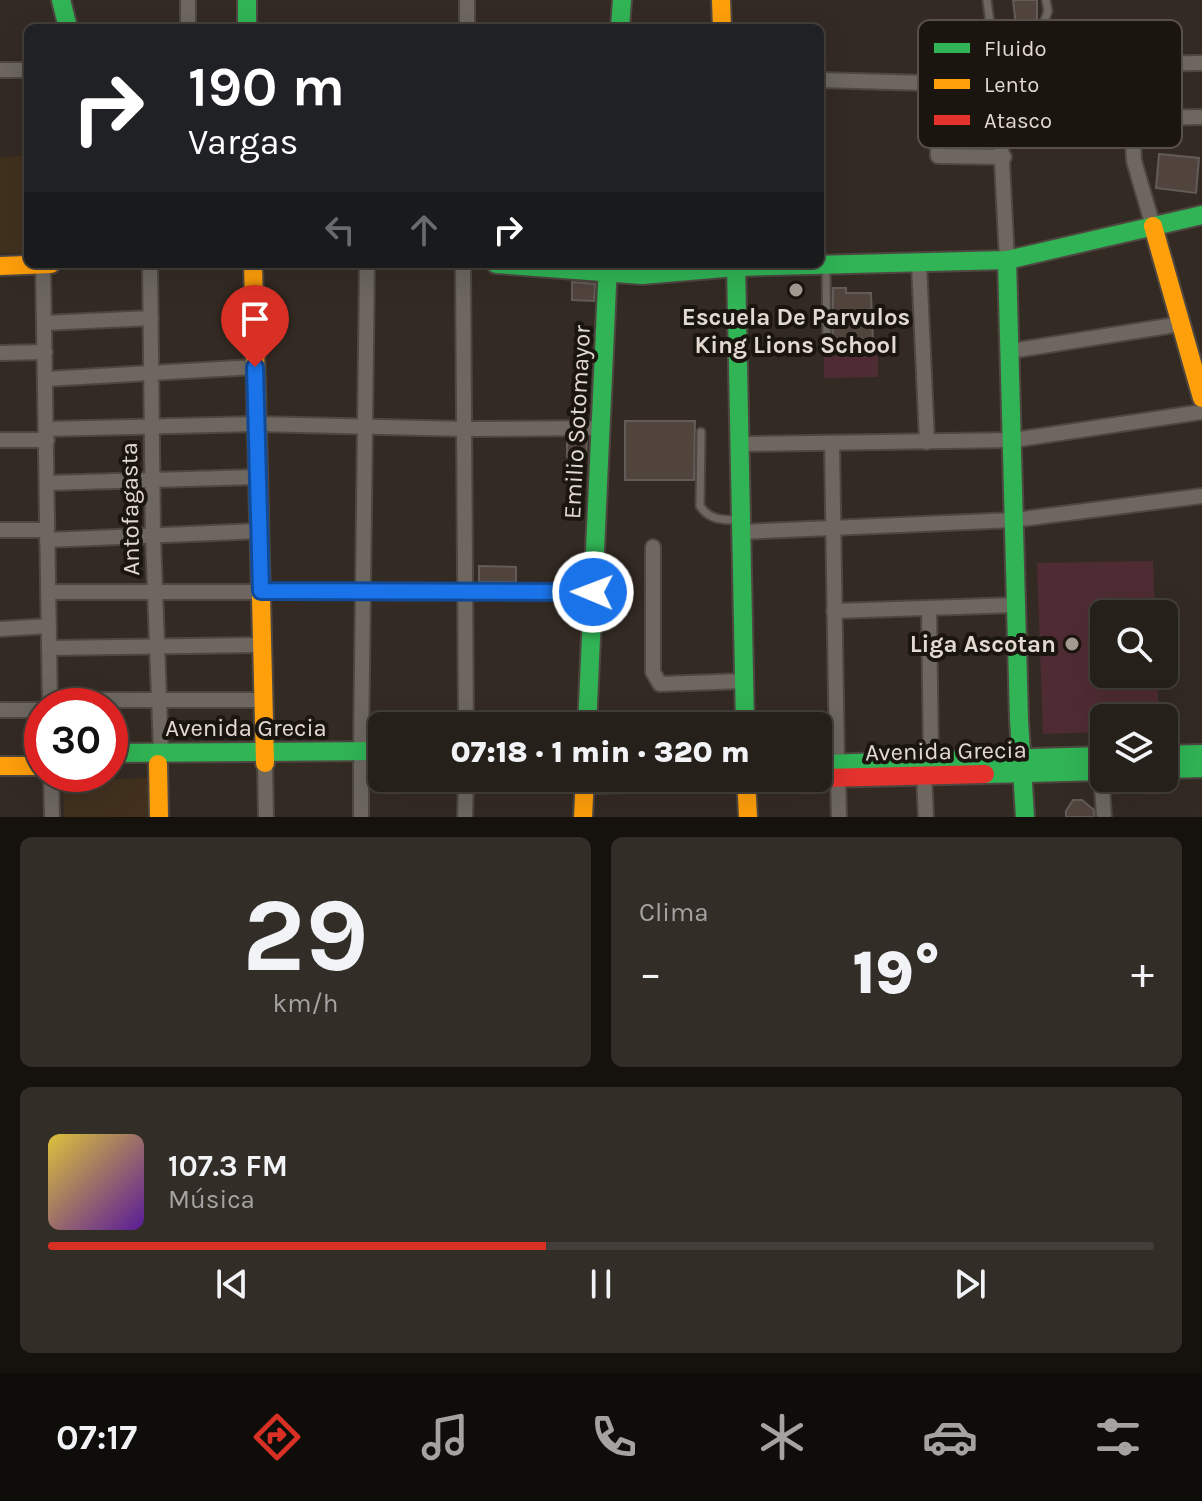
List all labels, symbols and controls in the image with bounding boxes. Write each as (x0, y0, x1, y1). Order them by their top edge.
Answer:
legend (918, 20, 1182, 148)
text: Fluido (984, 36, 1047, 62)
text: 190 m (188, 54, 345, 119)
icon: right (56, 56, 160, 160)
text: Lento (984, 72, 1039, 98)
text: Atasco (984, 108, 1052, 134)
text: Vargas (188, 121, 298, 163)
icon: left (318, 208, 362, 252)
icon: ahead (402, 208, 446, 252)
icon: right (486, 208, 530, 252)
marker: Escuela De Parvulos King Lions School (787, 281, 805, 299)
pin (221, 285, 289, 367)
icon: arrive (233, 297, 277, 341)
place label: Escuela De Parvulos King Lions School (682, 303, 910, 359)
street label: Emilio Sotomayor (558, 324, 596, 520)
street label: Antofagasta (115, 442, 145, 576)
position arrow (551, 550, 635, 634)
map controls (1090, 600, 1178, 792)
button: search (1090, 600, 1178, 688)
place label: Liga Ascotan (910, 630, 1056, 658)
marker: Liga Ascotan (1063, 635, 1081, 653)
speed limit sign: 30 (24, 688, 128, 792)
button: layers (1090, 704, 1178, 792)
street label: Avenida Grecia (165, 714, 327, 742)
text: 07:18 · 1 min · 320 m (450, 734, 750, 770)
street label: Avenida Grecia (865, 736, 1027, 766)
text: 29 (242, 875, 369, 996)
text: Clima (639, 897, 709, 928)
text: 19° (853, 938, 940, 1008)
text: − (639, 948, 662, 999)
text: + (1131, 948, 1154, 999)
text: km/h (273, 988, 338, 1019)
text: 107.3 FM (168, 1148, 288, 1184)
text: Música (168, 1184, 255, 1215)
icon: previous (210, 1262, 254, 1306)
icon: pause (579, 1262, 623, 1306)
icon: next (948, 1262, 992, 1306)
icon: directions (249, 1409, 305, 1465)
icon: music (417, 1409, 473, 1465)
icon: phone (586, 1409, 642, 1465)
icon: climate (754, 1409, 810, 1465)
icon: car (922, 1409, 978, 1465)
icon: filters (1090, 1409, 1146, 1465)
text: 07:17 (56, 1416, 137, 1458)

